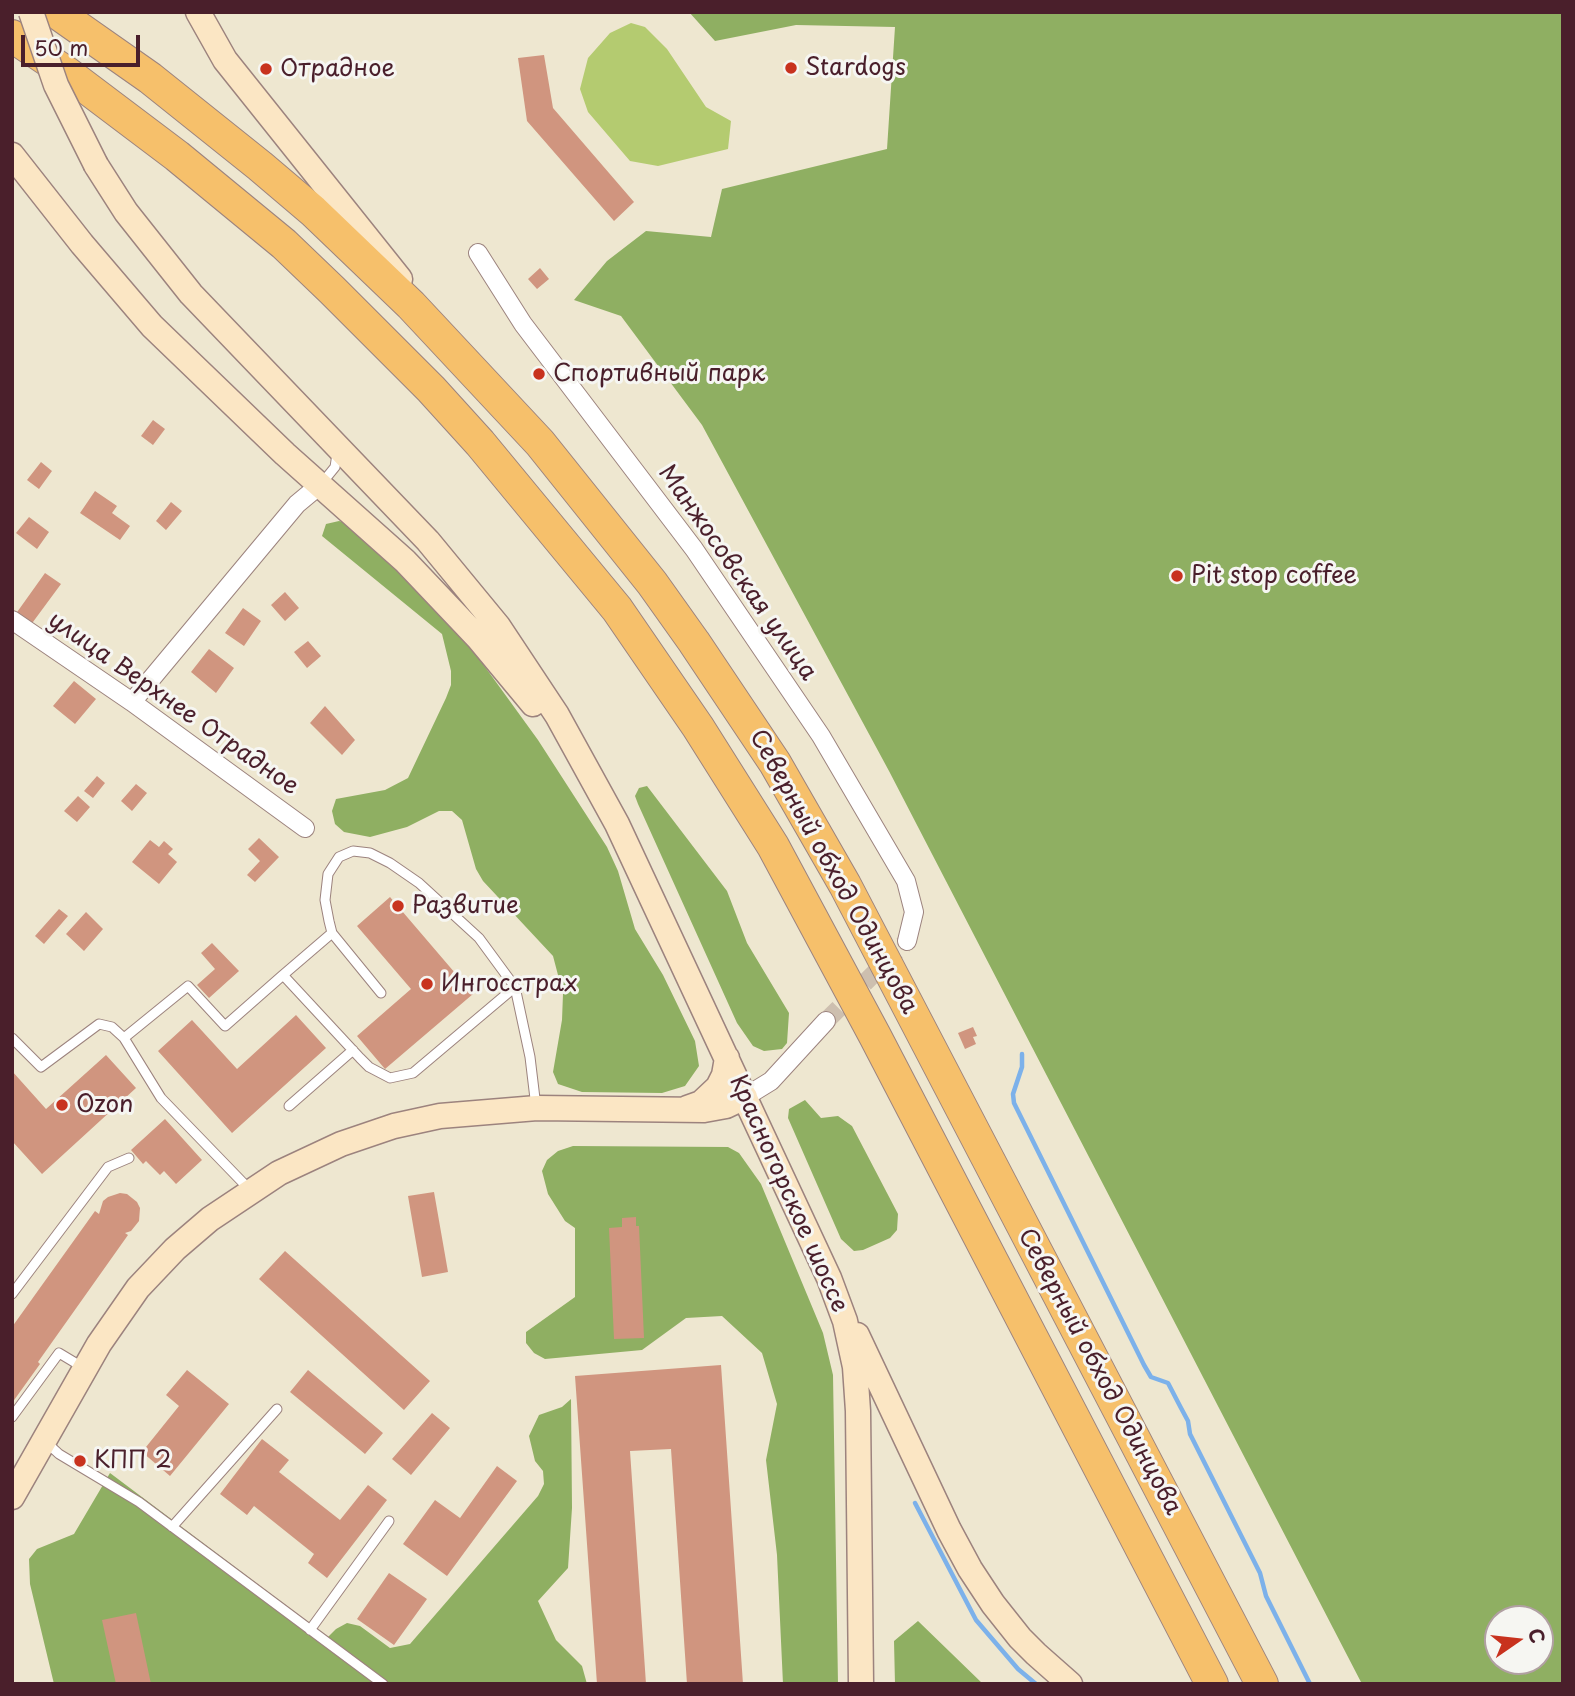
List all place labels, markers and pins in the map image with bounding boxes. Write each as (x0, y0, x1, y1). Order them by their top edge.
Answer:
place label: Stardogs (805, 54, 906, 82)
place label: Отрадное (280, 55, 395, 83)
marker: Stardogs (783, 60, 799, 76)
marker: Отрадное (258, 61, 274, 77)
place label: Спортивный парк (553, 360, 765, 388)
marker: Спортивный парк (531, 366, 547, 382)
place label: Pit stop coffee (1191, 562, 1357, 590)
marker: Pit stop coffee (1169, 568, 1185, 584)
place label: Развитие (412, 892, 519, 920)
marker: Развитие (390, 898, 406, 914)
place label: Ингосстрах (441, 970, 577, 998)
marker: Ингосстрах (419, 976, 435, 992)
place label: Ozon (76, 1091, 133, 1119)
marker: Ozon (54, 1097, 70, 1113)
place label: КПП 2 (94, 1447, 172, 1475)
marker: КПП 2 (72, 1453, 88, 1469)

